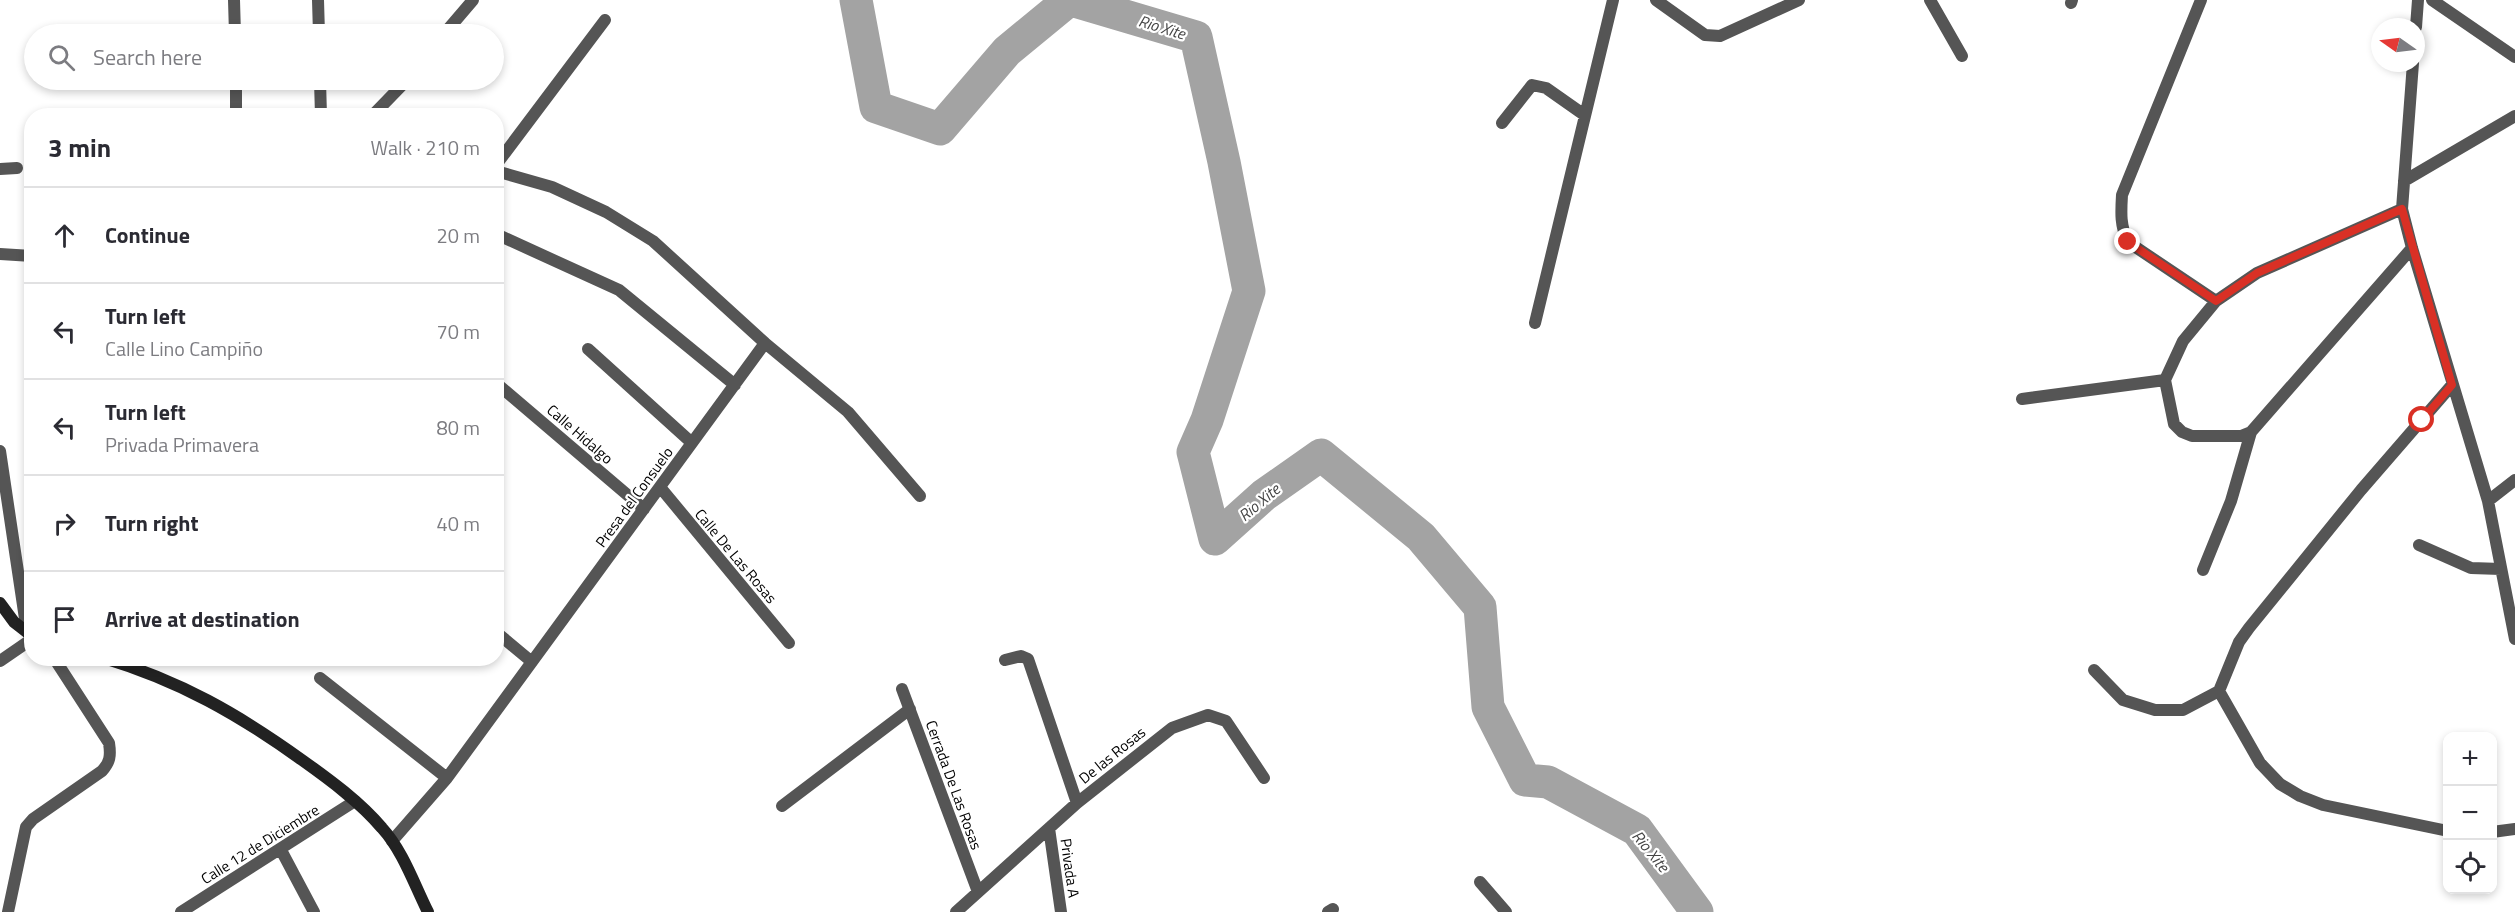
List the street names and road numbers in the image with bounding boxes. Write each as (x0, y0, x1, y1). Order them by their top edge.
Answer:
street label: Calle Hidalgo (542, 399, 618, 469)
street label: Presa del Consuelo (590, 442, 678, 552)
street label: Calle De Las Rosas (689, 504, 783, 608)
street label: Cerrada De Las Rosas (920, 717, 988, 853)
street label: De las Rosas (1074, 721, 1150, 789)
street label: Calle 12 de Diciembre (196, 798, 324, 890)
street label: Privada A (1054, 837, 1086, 899)

